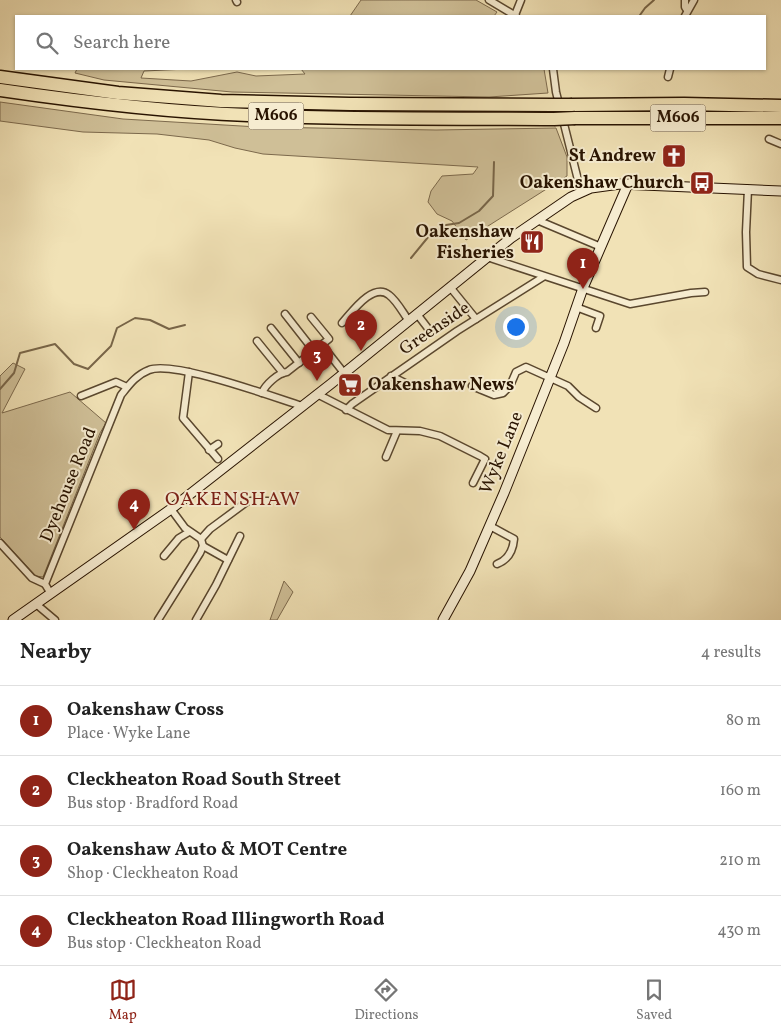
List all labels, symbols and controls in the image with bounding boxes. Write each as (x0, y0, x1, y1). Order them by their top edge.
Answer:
search box (15, 15, 766, 70)
icon: search (33, 29, 61, 57)
text: Search here (73, 30, 170, 56)
road number: M606 (248, 102, 304, 130)
road number: M606 (650, 105, 706, 132)
church icon: St Andrew (661, 143, 687, 169)
place label: St Andrew (569, 144, 656, 169)
bus stop icon: Oakenshaw Church (689, 170, 715, 196)
place label: Oakenshaw Church (520, 171, 684, 196)
place label: Oakenshaw Fisheries (416, 220, 514, 266)
restaurant icon: Oakenshaw Fisheries (519, 229, 545, 255)
pin: 1 (567, 248, 599, 289)
street label: Greenside (395, 296, 475, 362)
pin: 2 (345, 310, 377, 351)
your location (503, 314, 529, 340)
pin: 3 (301, 340, 333, 381)
supermarket icon: Oakenshaw News (337, 372, 363, 398)
place label: Oakenshaw News (368, 373, 514, 398)
street label: Wyke Lane (474, 408, 530, 498)
street label: Dyehouse Road (35, 424, 103, 546)
district label: OAKENSHAW (165, 486, 301, 514)
pin: 4 (118, 489, 150, 530)
text: Nearby (20, 638, 91, 667)
text: 4 results (701, 642, 761, 664)
text: Oakenshaw Cross (67, 697, 224, 723)
text: 1 (33, 710, 39, 732)
text: 80 m (726, 710, 761, 732)
text: Place · Wyke Lane (67, 723, 190, 745)
text: Cleckheaton Road South Street (67, 767, 341, 793)
text: 2 (32, 780, 40, 802)
text: 160 m (720, 780, 761, 802)
text: Bus stop · Bradford Road (67, 793, 238, 815)
text: Oakenshaw Auto & MOT Centre (67, 837, 347, 863)
text: 3 (32, 850, 40, 872)
text: 210 m (719, 850, 761, 872)
text: Shop · Cleckheaton Road (67, 863, 239, 885)
text: Cleckheaton Road Illingworth Road (67, 907, 385, 933)
text: 4 (31, 920, 41, 942)
text: 430 m (717, 920, 761, 942)
text: Bus stop · Cleckheaton Road (67, 933, 262, 955)
tab: Map (109, 976, 137, 1025)
tab: Directions (354, 976, 419, 1025)
tab: Saved (636, 976, 672, 1025)

